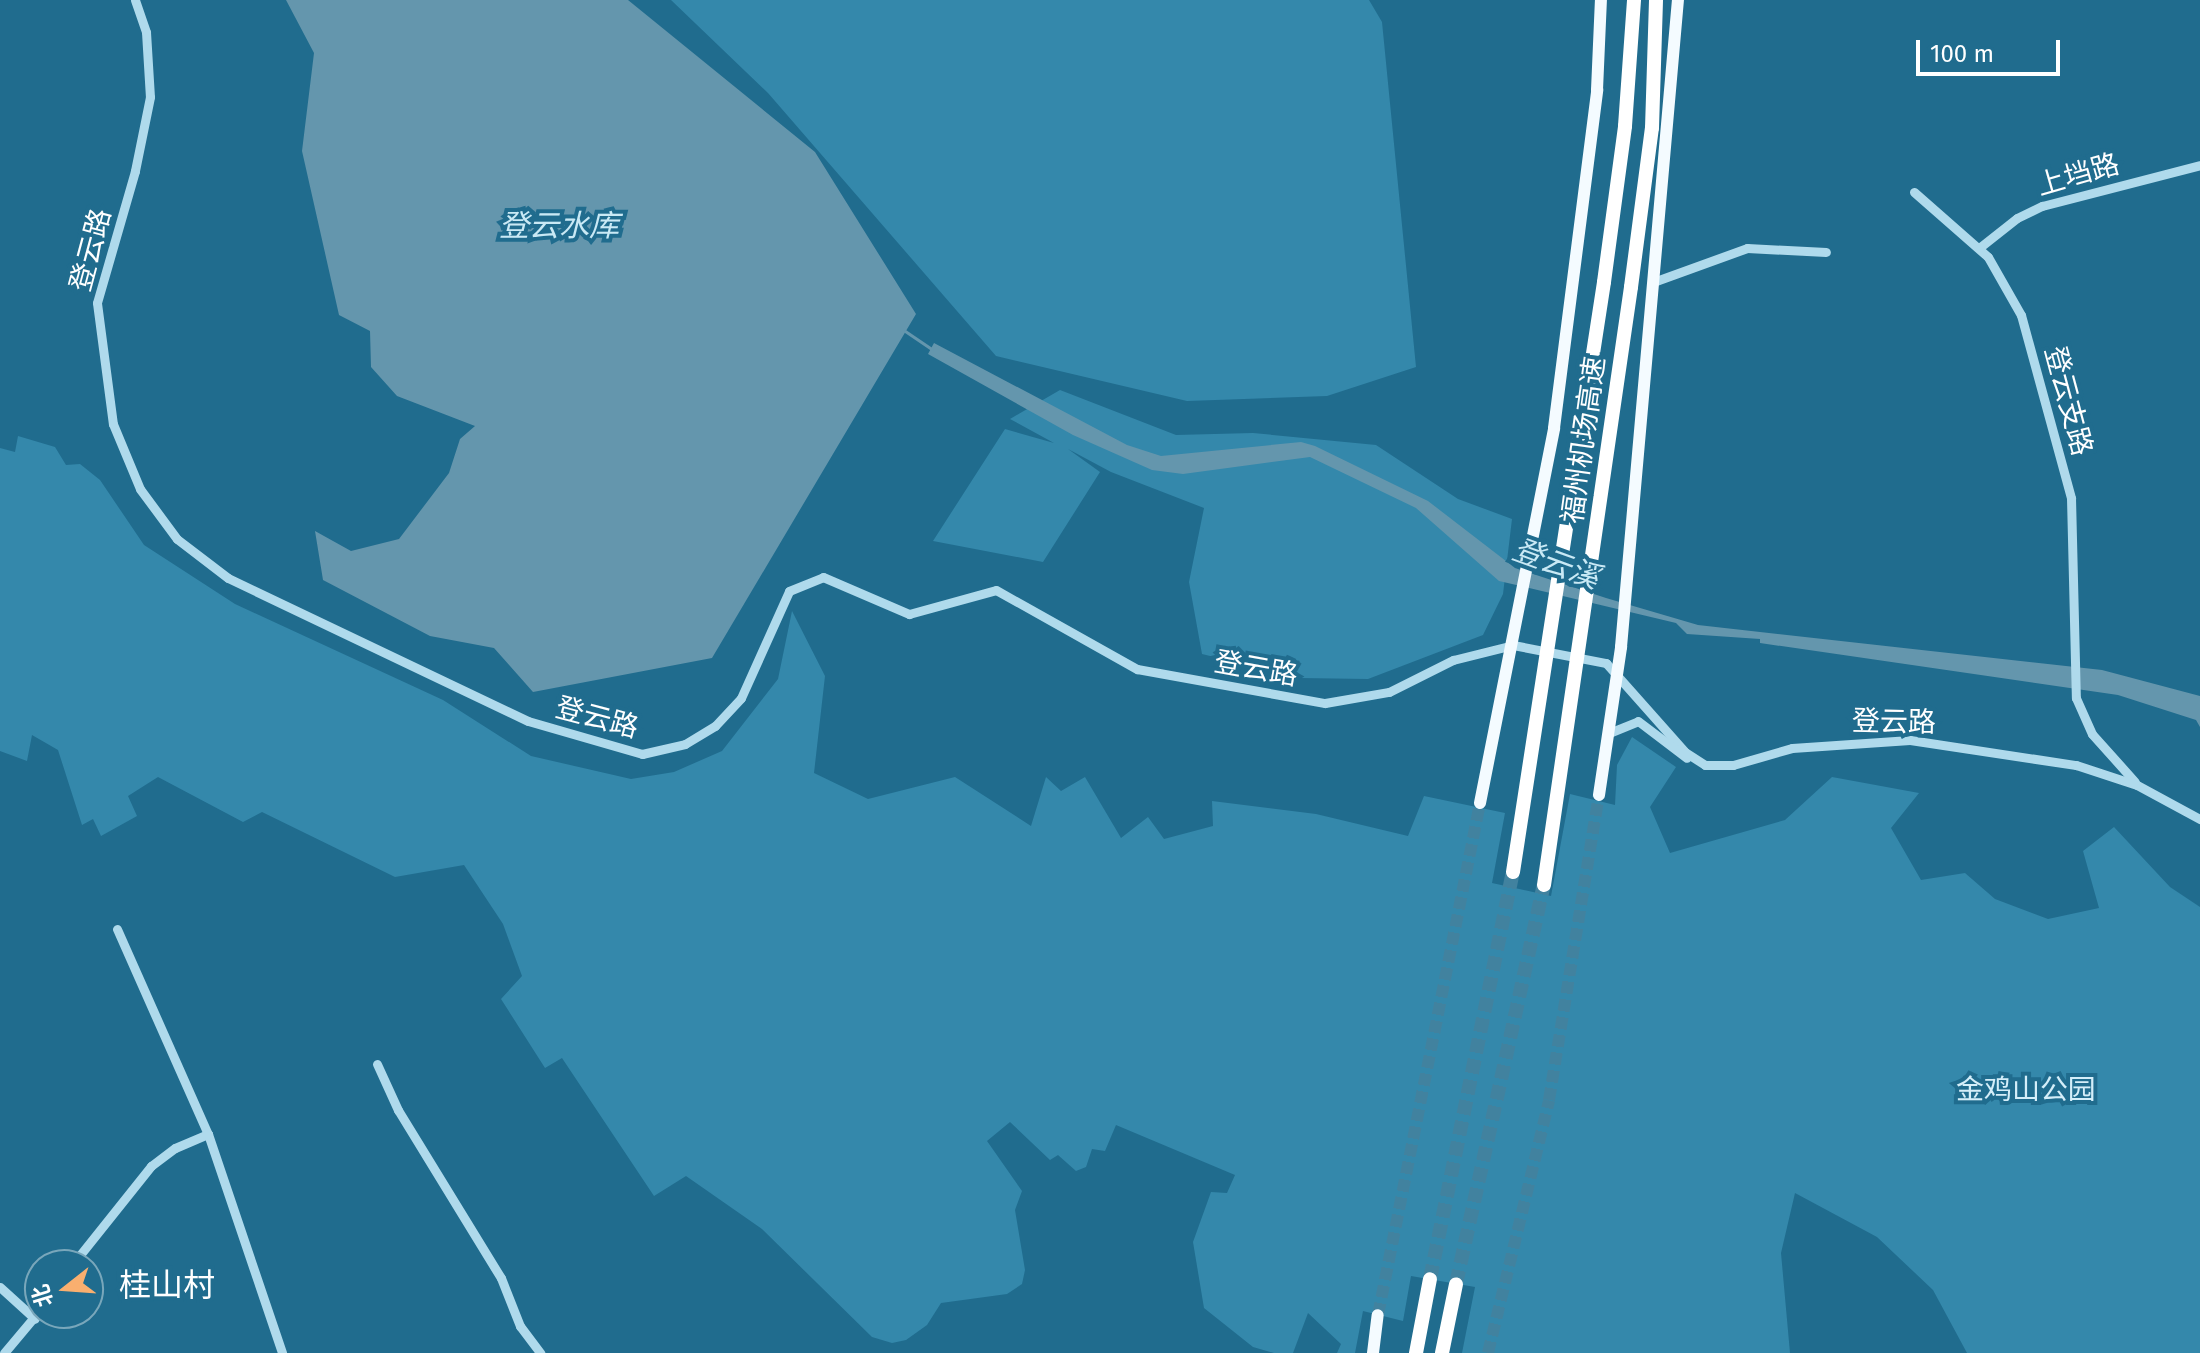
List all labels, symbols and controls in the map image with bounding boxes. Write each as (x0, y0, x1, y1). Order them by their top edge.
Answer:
scale bar (1920, 24, 2064, 74)
text: 100 m (1930, 40, 1994, 68)
street label: 上垱路 (2033, 147, 2123, 203)
street label: 登云路 (64, 205, 118, 295)
water label: 登云水库 (499, 208, 619, 244)
street label: 登云支路 (2037, 343, 2099, 459)
street label: 福州机场高速 (1556, 354, 1612, 526)
water label: 登云溪 (1508, 532, 1604, 596)
street label: 登云路 (1212, 645, 1300, 693)
street label: 登云路 (552, 691, 642, 745)
street label: 登云路 (1852, 704, 1936, 740)
park label: 金鸡山公园 (1956, 1073, 2096, 1107)
north arrow (24, 1249, 104, 1329)
district label: 桂山村 (119, 1266, 215, 1304)
text: 北 (26, 1281, 59, 1310)

